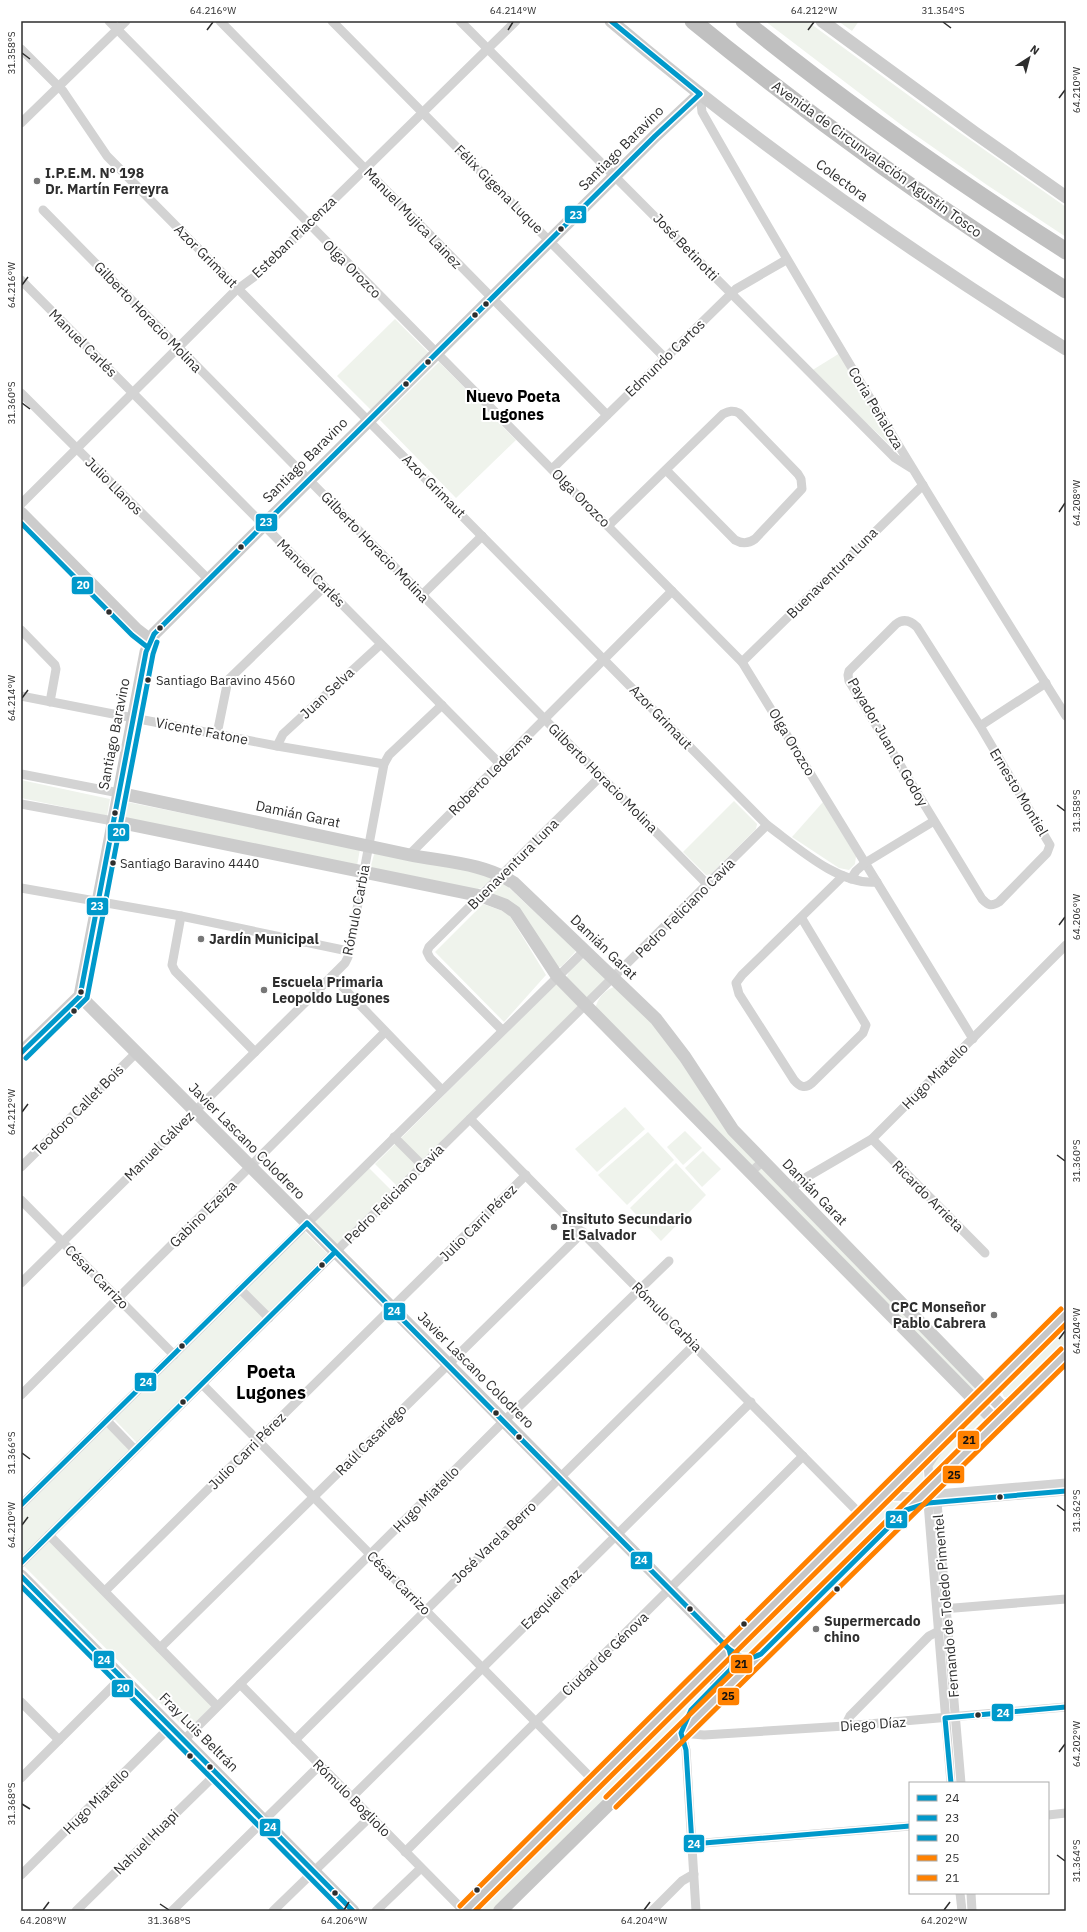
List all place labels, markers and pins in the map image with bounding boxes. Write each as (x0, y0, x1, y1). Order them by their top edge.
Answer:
place label: I.P.E.M. Nº 198 Dr. Martín Ferreyra (45, 164, 169, 198)
marker: I.P.E.M. Nº 198 Dr. Martín Ferreyra (32, 176, 42, 186)
unlabelled marker (556, 224, 566, 234)
unlabelled marker (481, 299, 491, 309)
unlabelled marker (470, 310, 480, 320)
unlabelled marker (423, 357, 433, 367)
unlabelled marker (401, 379, 411, 389)
unlabelled marker (236, 542, 246, 552)
unlabelled marker (104, 607, 114, 617)
unlabelled marker (155, 623, 165, 633)
place label: Santiago Baravino 4560 (156, 672, 296, 689)
marker: Santiago Baravino 4560 (143, 675, 153, 685)
unlabelled marker (110, 808, 120, 818)
place label: Santiago Baravino 4440 (120, 855, 260, 872)
marker: Santiago Baravino 4440 (108, 858, 118, 868)
place label: Jardín Municipal (209, 930, 319, 948)
marker: Jardín Municipal (196, 934, 206, 944)
place label: Escuela Primaria Leopoldo Lugones (272, 973, 390, 1007)
marker: Escuela Primaria Leopoldo Lugones (259, 985, 269, 995)
unlabelled marker (76, 987, 86, 997)
unlabelled marker (69, 1006, 79, 1016)
place label: Insituto Secundario El Salvador (562, 1210, 692, 1244)
marker: Insituto Secundario El Salvador (549, 1222, 559, 1232)
unlabelled marker (317, 1260, 327, 1270)
place label: CPC Monseñor Pablo Cabrera (891, 1298, 986, 1332)
marker: CPC Monseñor Pablo Cabrera (989, 1310, 999, 1320)
unlabelled marker (177, 1341, 187, 1351)
unlabelled marker (178, 1397, 188, 1407)
unlabelled marker (491, 1408, 501, 1418)
unlabelled marker (514, 1432, 524, 1442)
unlabelled marker (995, 1492, 1005, 1502)
unlabelled marker (832, 1584, 842, 1594)
unlabelled marker (685, 1604, 695, 1614)
place label: Supermercado chino (824, 1612, 921, 1646)
unlabelled marker (739, 1619, 749, 1629)
marker: Supermercado chino (811, 1624, 821, 1634)
unlabelled marker (973, 1710, 983, 1720)
unlabelled marker (185, 1751, 195, 1761)
unlabelled marker (205, 1762, 215, 1772)
unlabelled marker (472, 1885, 482, 1895)
unlabelled marker (330, 1888, 340, 1898)

